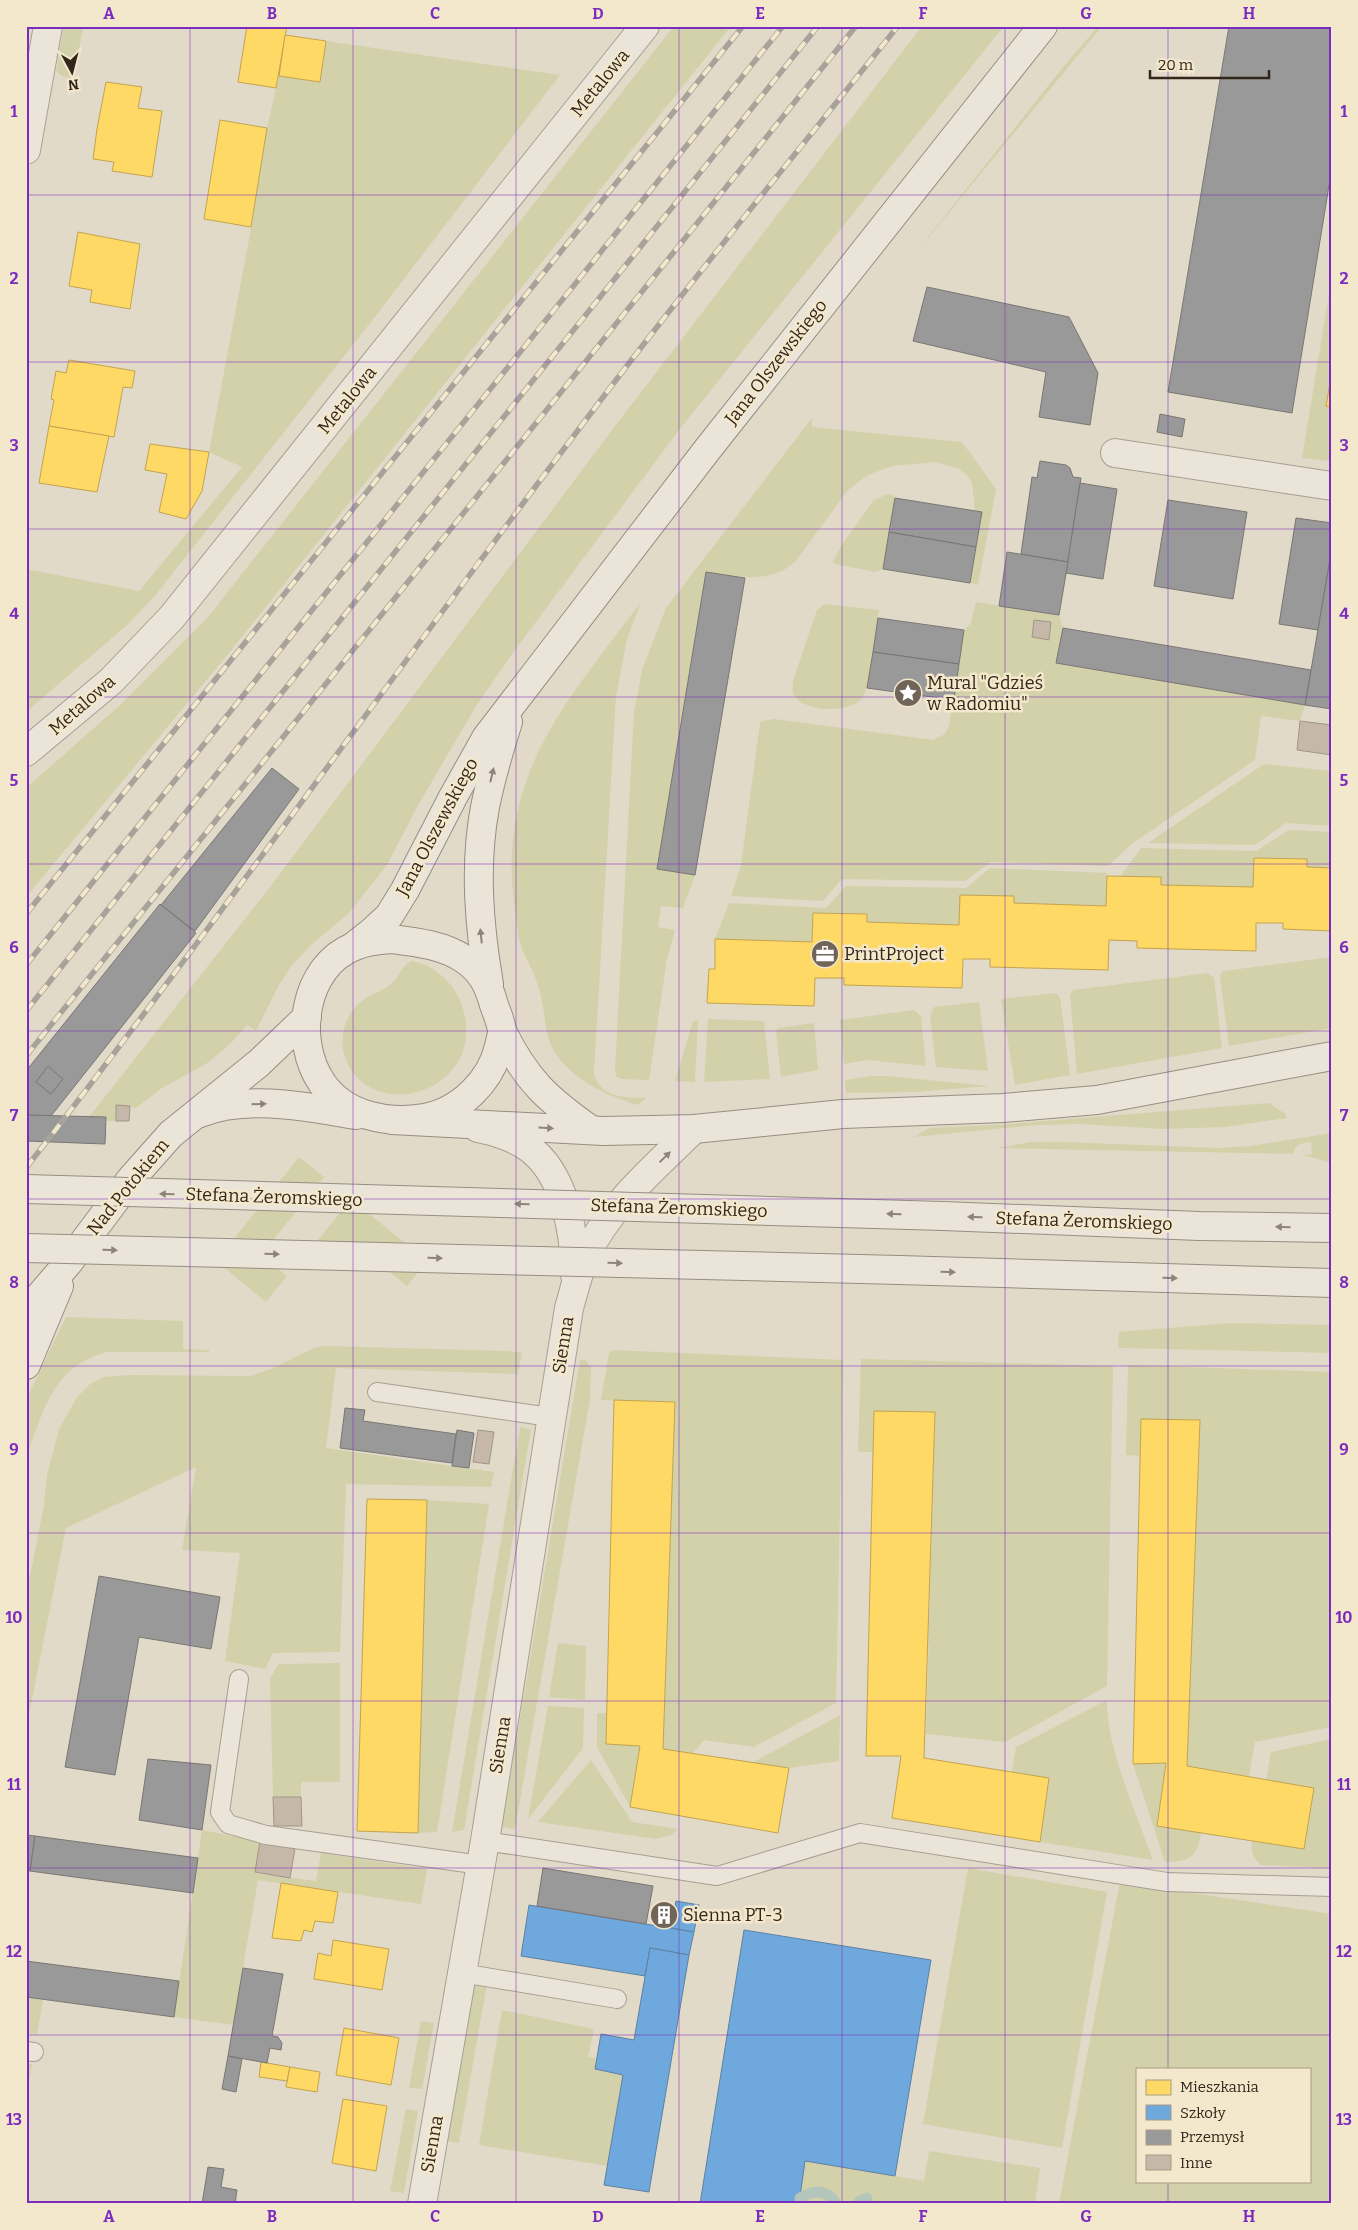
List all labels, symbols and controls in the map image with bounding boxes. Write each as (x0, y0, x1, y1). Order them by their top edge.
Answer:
text: A (103, 4, 115, 23)
text: B (267, 4, 277, 23)
text: C (430, 4, 440, 23)
text: D (592, 4, 604, 23)
text: E (755, 4, 765, 23)
text: F (919, 4, 928, 23)
text: G (1080, 4, 1092, 23)
text: H (1243, 4, 1256, 23)
street label: Metalowa (566, 45, 634, 121)
north arrow (48, 48, 98, 98)
scale bar (1150, 48, 1269, 80)
text: 20 m (1158, 56, 1194, 74)
text: N (67, 75, 80, 94)
text: 1 (11, 102, 18, 121)
text: 1 (1341, 102, 1348, 121)
text: 2 (9, 269, 19, 288)
text: 2 (1339, 269, 1349, 288)
street label: Jana Olszewskiego (720, 295, 832, 430)
street label: Metalowa (313, 362, 381, 438)
text: 3 (9, 436, 19, 455)
text: 3 (1339, 436, 1349, 455)
text: 4 (9, 604, 19, 623)
text: 4 (1339, 604, 1349, 623)
street label: Metalowa (44, 670, 120, 740)
place label: Mural "Gdzieś w Radomiu" (926, 672, 1043, 715)
place icon: Mural "Gdzieś w Radomiu" (893, 678, 923, 708)
street label: Jana Olszewskiego (391, 754, 483, 901)
one-way arrow (488, 768, 496, 783)
text: 5 (10, 771, 19, 790)
text: 5 (1340, 771, 1349, 790)
one-way arrow (477, 928, 485, 944)
text: 6 (9, 938, 19, 957)
text: 6 (1339, 938, 1349, 957)
office icon: PrintProject (810, 939, 840, 969)
place label: PrintProject (844, 943, 945, 965)
one-way arrow (251, 1100, 267, 1108)
text: 7 (10, 1106, 19, 1125)
text: 7 (1340, 1106, 1349, 1125)
one-way arrow (538, 1124, 554, 1132)
street label: Nad Potokiem (82, 1134, 174, 1240)
one-way arrow (658, 1151, 670, 1163)
street label: Stefana Żeromskiego (185, 1183, 363, 1211)
one-way arrow (159, 1189, 175, 1197)
street label: Stefana Żeromskiego (590, 1194, 768, 1222)
one-way arrow (514, 1199, 530, 1207)
street label: Stefana Żeromskiego (995, 1207, 1173, 1235)
one-way arrow (886, 1210, 902, 1218)
one-way arrow (967, 1213, 983, 1221)
one-way arrow (1275, 1223, 1291, 1231)
one-way arrow (102, 1246, 118, 1254)
one-way arrow (265, 1250, 281, 1258)
one-way arrow (427, 1255, 443, 1263)
one-way arrow (607, 1259, 623, 1267)
one-way arrow (940, 1268, 956, 1276)
text: 8 (9, 1273, 19, 1292)
text: 8 (1339, 1273, 1349, 1292)
one-way arrow (1162, 1274, 1178, 1282)
street label: Sienna (548, 1314, 578, 1375)
text: 9 (9, 1440, 19, 1459)
text: 9 (1339, 1440, 1349, 1459)
text: 10 (5, 1608, 23, 1627)
text: 10 (1335, 1608, 1353, 1627)
street label: Sienna (485, 1714, 515, 1775)
text: 11 (7, 1775, 21, 1794)
text: 11 (1337, 1775, 1351, 1794)
building icon: Sienna PT-3 (649, 1900, 679, 1930)
place label: Sienna PT-3 (683, 1904, 783, 1926)
text: 12 (6, 1942, 22, 1961)
text: 12 (1336, 1942, 1352, 1961)
legend (1136, 2068, 1310, 2182)
text: Mieszkania (1180, 2078, 1259, 2096)
text: Szkoły (1180, 2104, 1226, 2122)
text: 13 (6, 2110, 22, 2129)
text: 13 (1336, 2110, 1352, 2129)
street label: Sienna (416, 2113, 448, 2175)
text: Przemysł (1180, 2128, 1244, 2146)
text: Inne (1180, 2154, 1212, 2172)
text: A (103, 2207, 115, 2226)
text: B (267, 2207, 277, 2226)
text: C (430, 2207, 440, 2226)
text: D (592, 2207, 604, 2226)
text: E (755, 2207, 765, 2226)
text: F (919, 2207, 928, 2226)
text: G (1080, 2207, 1092, 2226)
text: H (1243, 2207, 1256, 2226)

